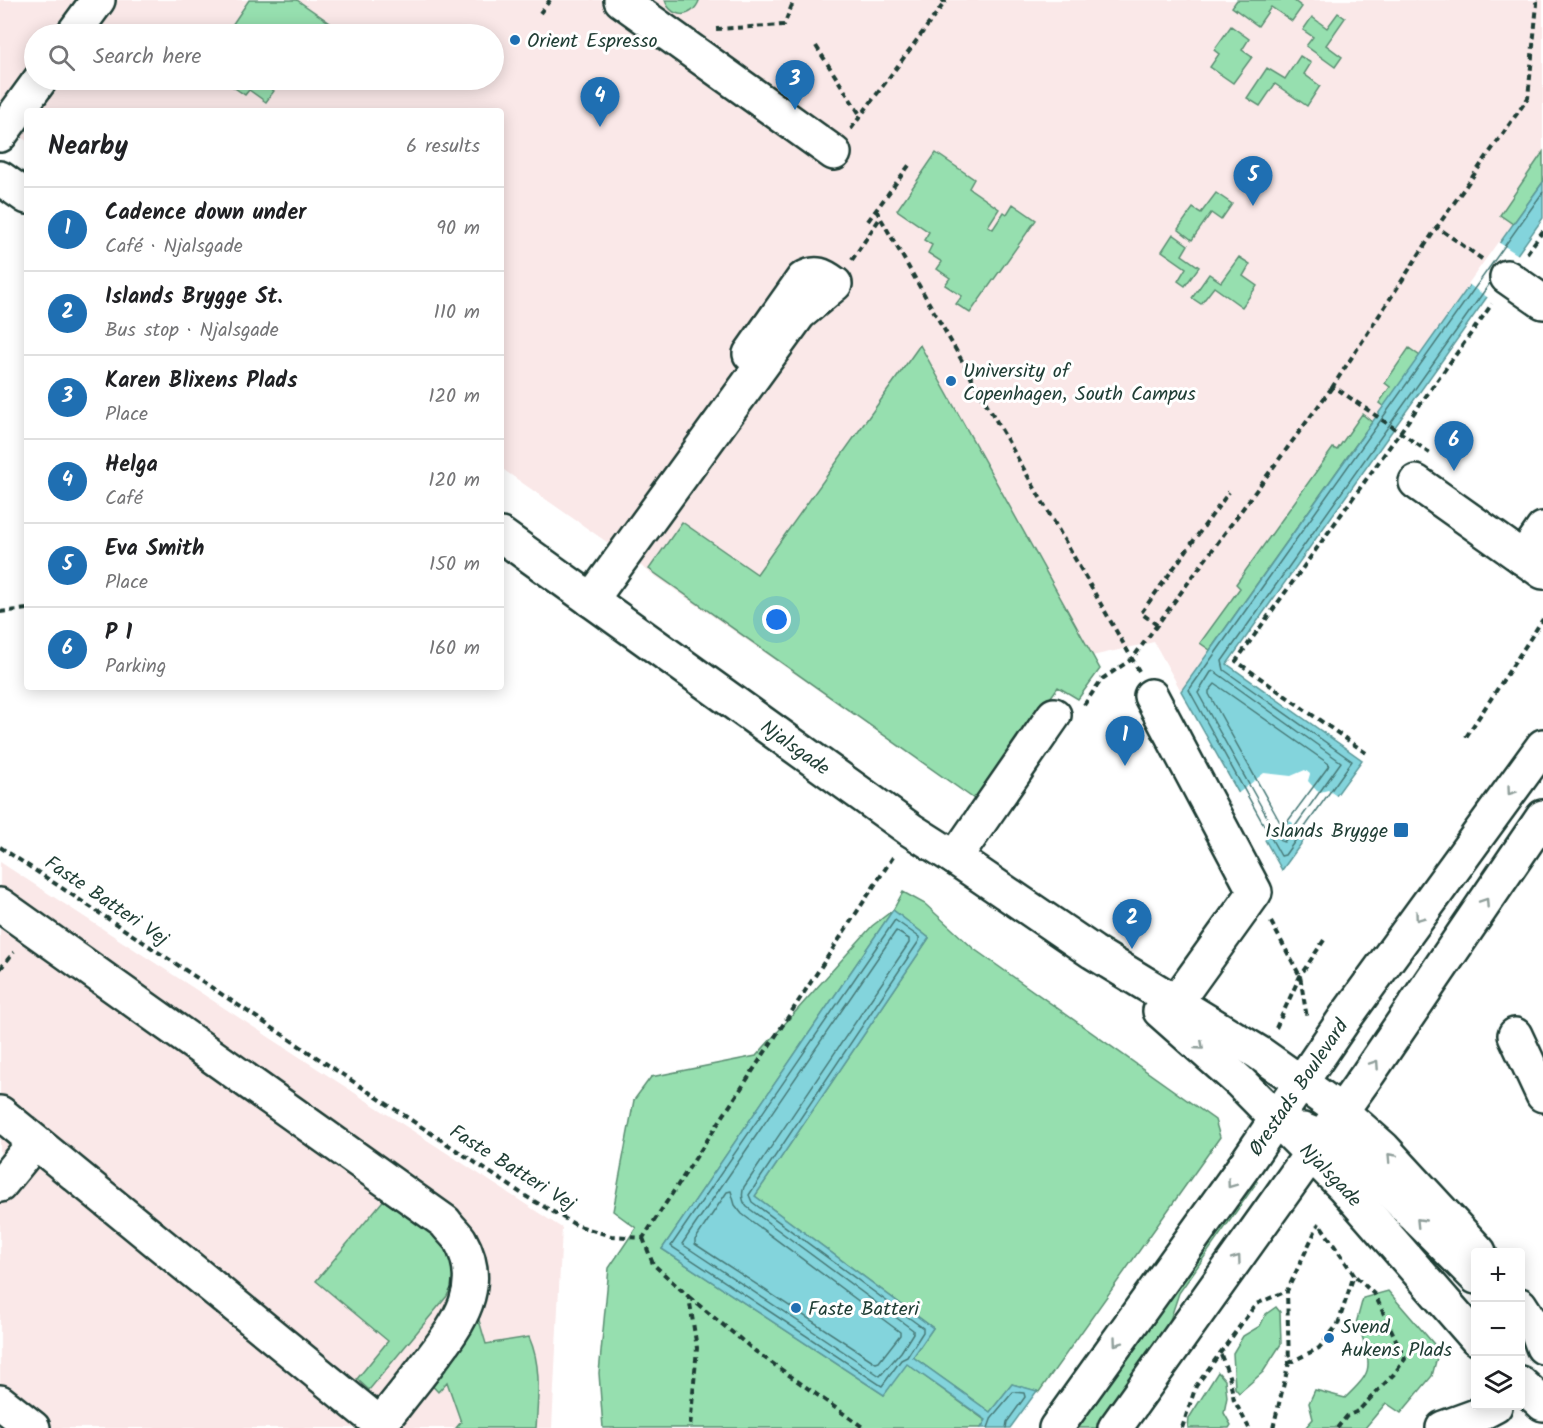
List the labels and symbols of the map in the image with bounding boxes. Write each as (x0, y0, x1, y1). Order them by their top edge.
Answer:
place label: Orient Espresso (527, 26, 658, 58)
marker: Orient Espresso (508, 33, 522, 47)
pin: 3 (776, 60, 814, 110)
pin: 4 (580, 78, 620, 127)
pin: 5 (1234, 156, 1272, 206)
place label: University of Copenhagen, South Campus (963, 356, 1196, 411)
marker: University of Copenhagen, South Campus (944, 374, 958, 388)
pin: 6 (1434, 422, 1474, 471)
your location (762, 605, 791, 634)
street label: Njalsgade (753, 712, 836, 785)
pin: 1 (1106, 716, 1144, 766)
one-way arrow (1507, 784, 1518, 795)
place label: Islands Brygge (1265, 816, 1388, 848)
marker: Islands Brygge (1392, 821, 1410, 839)
street label: Faste Batteri Vej (37, 848, 175, 956)
one-way arrow (1478, 898, 1489, 909)
pin: 2 (1112, 900, 1152, 949)
one-way arrow (1415, 911, 1426, 922)
street label: Ørestads Boulevard (1241, 1012, 1358, 1163)
one-way arrow (1193, 1039, 1204, 1050)
one-way arrow (1368, 1059, 1379, 1070)
street label: Faste Batteri Vej (442, 1117, 582, 1221)
street label: Njalsgade (1291, 1136, 1369, 1215)
one-way arrow (1388, 1154, 1399, 1165)
one-way arrow (1227, 1178, 1238, 1189)
one-way arrow (1416, 1218, 1427, 1229)
one-way arrow (1230, 1254, 1241, 1265)
place label: Faste Batteri (808, 1294, 920, 1326)
marker: Faste Batteri (789, 1301, 803, 1315)
place label: Svend Aukens Plads (1341, 1312, 1452, 1367)
marker: Svend Aukens Plads (1322, 1331, 1336, 1345)
one-way arrow (1113, 1336, 1124, 1347)

